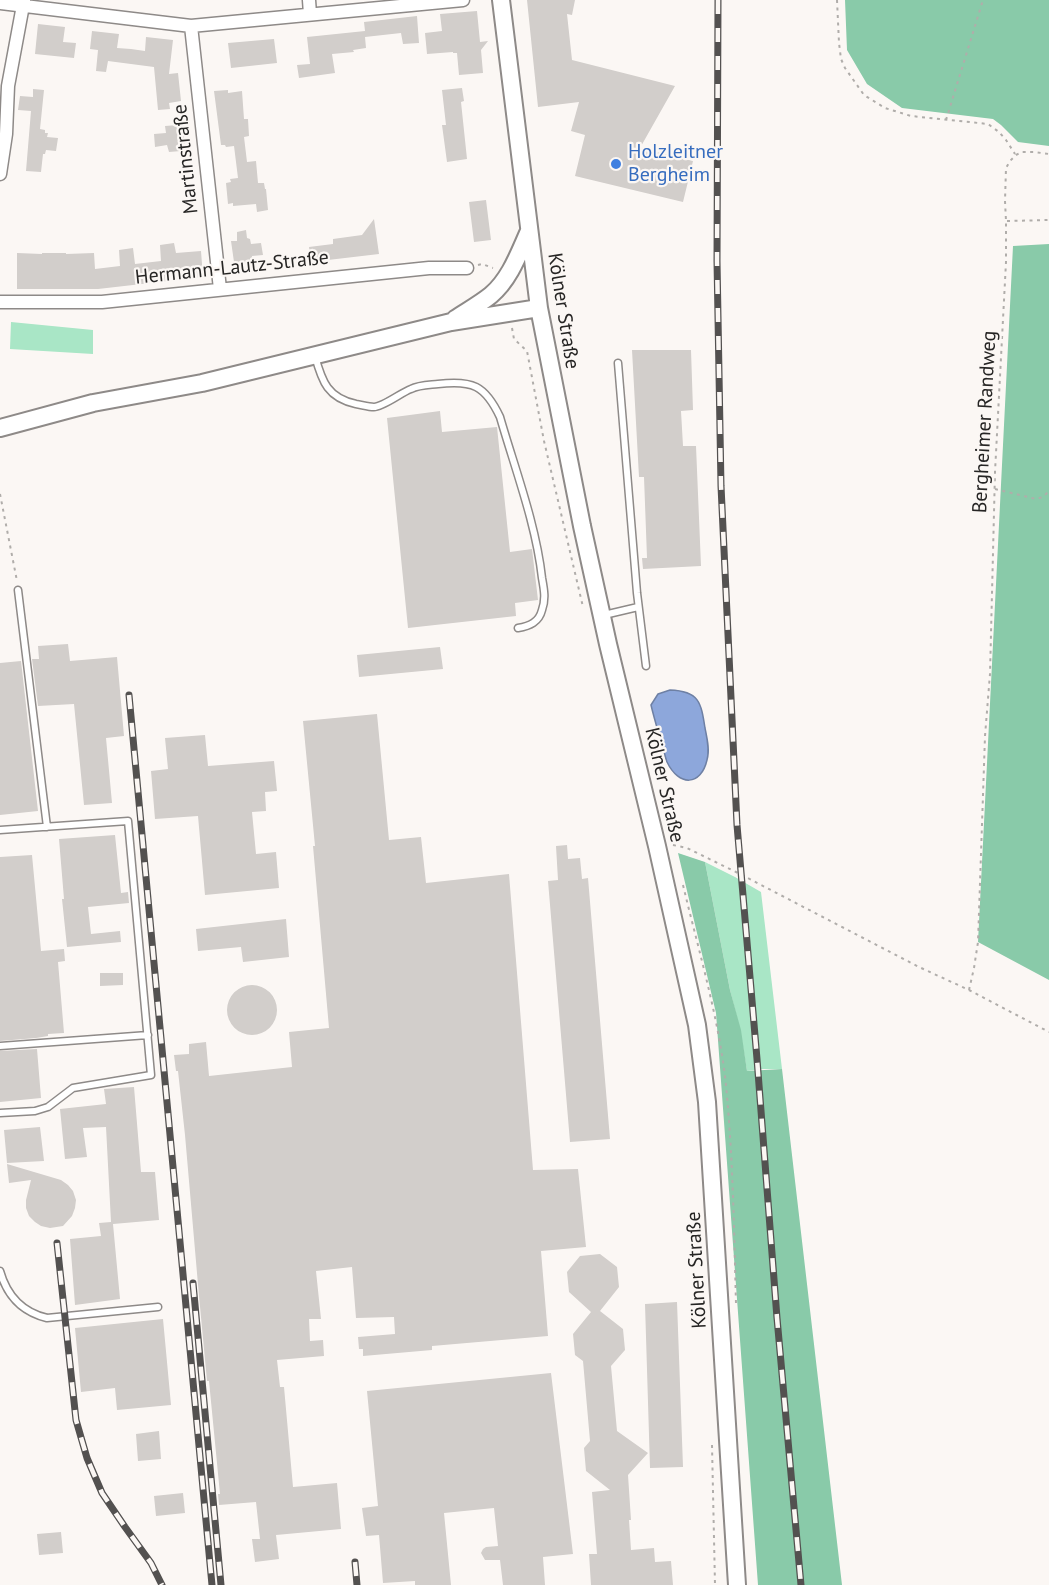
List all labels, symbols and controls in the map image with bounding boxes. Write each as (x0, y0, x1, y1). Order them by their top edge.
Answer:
street label: Martinstraße (168, 103, 204, 215)
place label: Holzleitner Bergheim (628, 140, 723, 187)
marker: Holzleitner Bergheim (609, 157, 623, 171)
street label: Hermann-Lautz-Straße (134, 246, 330, 290)
street label: Kölner Straße (542, 251, 584, 371)
street label: Bergheimer Randweg (968, 330, 1002, 514)
street label: Kölner Straße (639, 725, 689, 845)
street label: Kölner Straße (682, 1211, 712, 1329)

